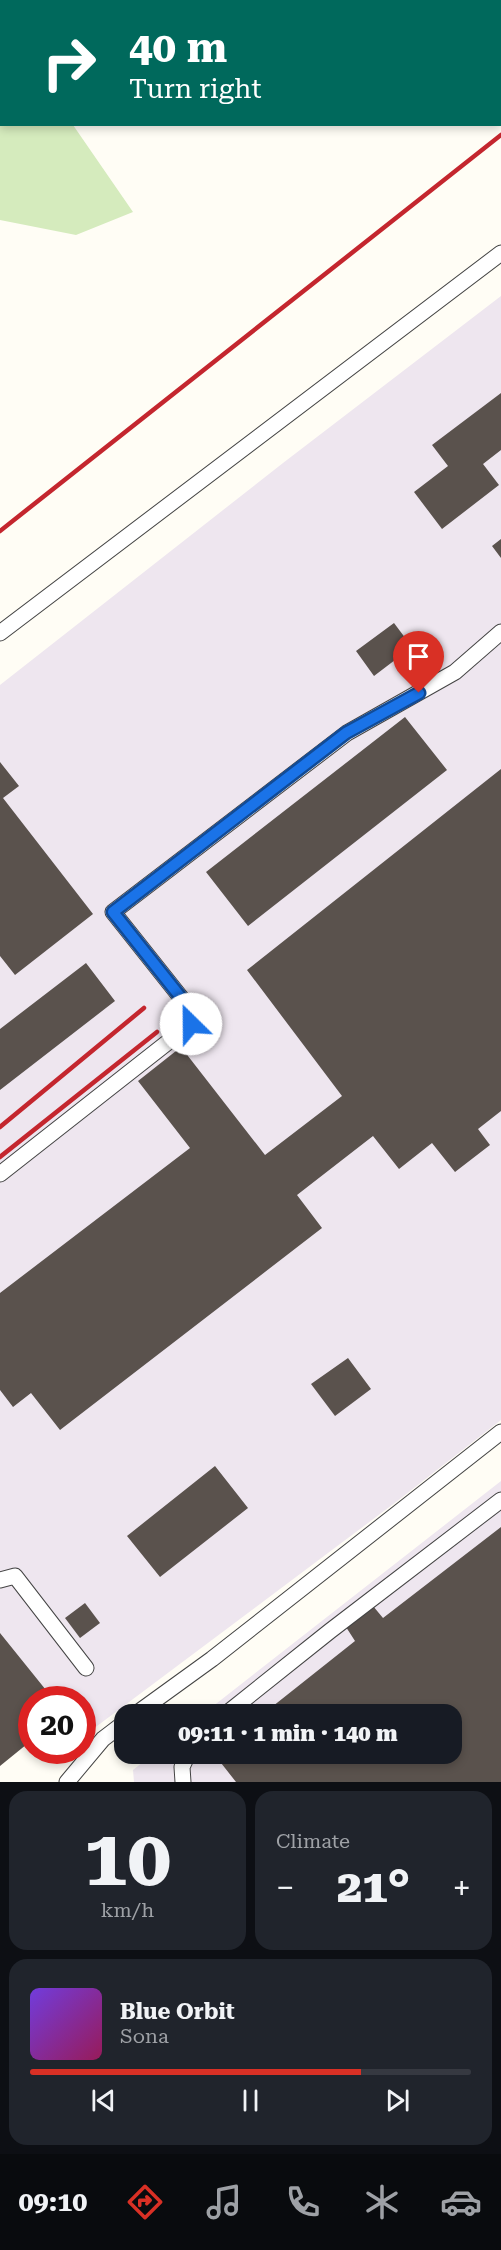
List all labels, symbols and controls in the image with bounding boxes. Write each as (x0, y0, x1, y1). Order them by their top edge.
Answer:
text: 40 m (129, 23, 227, 72)
icon: right (30, 24, 108, 102)
text: Turn right (129, 73, 262, 105)
pin (393, 631, 444, 693)
icon: arrive (402, 640, 435, 673)
position arrow (159, 992, 223, 1056)
speed limit sign: 20 (18, 1686, 96, 1764)
text: 09:11 · 1 min · 140 m (178, 1721, 398, 1746)
text: 10 (84, 1813, 171, 1904)
text: Climate (276, 1829, 350, 1853)
text: 21° (337, 1860, 410, 1913)
text: − (276, 1868, 294, 1907)
text: + (453, 1868, 471, 1907)
text: km/h (101, 1898, 154, 1922)
text: Blue Orbit (120, 1999, 235, 2024)
text: Sona (120, 2024, 169, 2048)
icon: previous (87, 2084, 120, 2117)
icon: pause (234, 2084, 267, 2117)
icon: next (381, 2084, 414, 2117)
icon: directions (124, 2181, 166, 2223)
icon: music (203, 2181, 245, 2223)
icon: phone (282, 2181, 324, 2223)
icon: climate (361, 2181, 403, 2223)
icon: car (440, 2181, 482, 2223)
text: 09:10 (19, 2186, 87, 2218)

